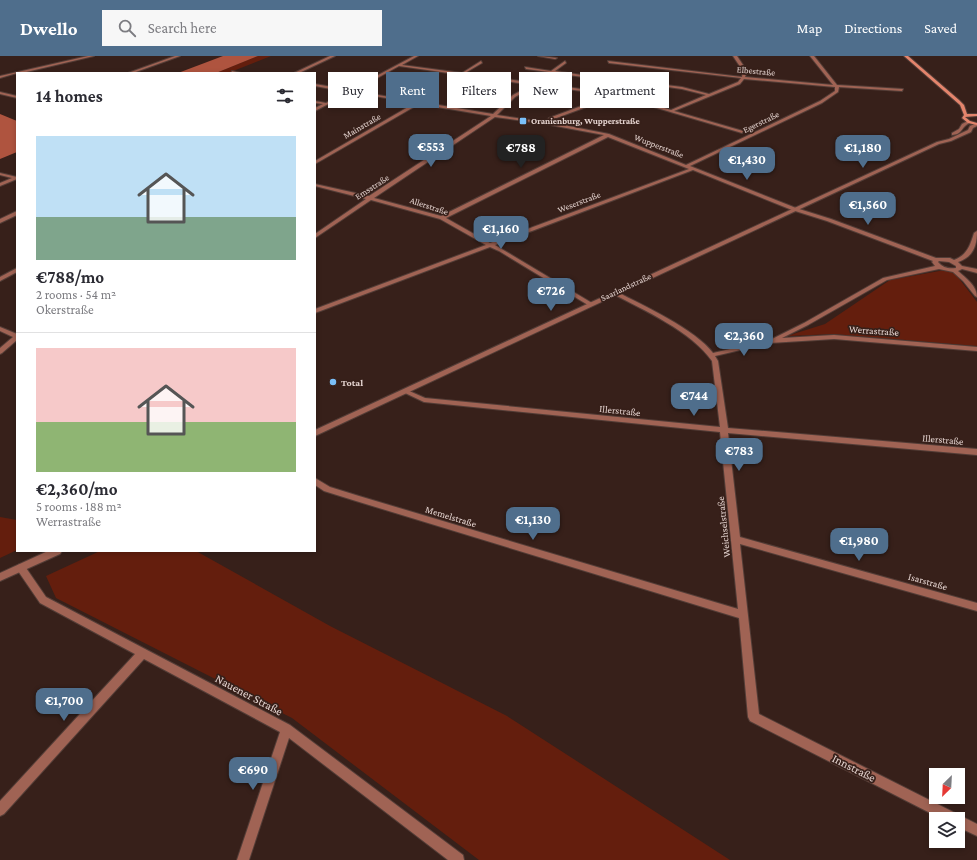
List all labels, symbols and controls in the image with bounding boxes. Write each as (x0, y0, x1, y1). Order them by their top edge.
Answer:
search box (102, 10, 382, 46)
icon: search (116, 17, 138, 39)
text: Dwello (20, 18, 78, 39)
text: Search here (148, 20, 217, 36)
text: Map (797, 20, 822, 36)
text: Directions (844, 20, 902, 36)
text: Saved (924, 20, 957, 36)
street label: Elbestraße (736, 64, 776, 78)
chip: Buy (328, 72, 378, 108)
chip: Rent (386, 72, 439, 108)
chip: Filters (447, 72, 511, 108)
chip: New (519, 72, 572, 108)
chip: Apartment (580, 72, 669, 108)
icon: filters (274, 85, 296, 107)
text: 14 homes (36, 87, 103, 106)
street label: Egerstraße (741, 109, 781, 135)
street label: Mainstraße (342, 111, 383, 141)
marker: Oranienburg, Wupperstraße (518, 116, 528, 126)
place label: Oranienburg, Wupperstraße (531, 116, 640, 126)
street label: Wupperstraße (633, 132, 685, 160)
pin: €553 (407, 134, 455, 168)
pin: €788 (497, 135, 545, 169)
pin: €1,180 (830, 135, 896, 169)
text: €553 (417, 139, 445, 154)
text: €788 (506, 140, 536, 155)
text: €1,180 (844, 140, 882, 155)
pin: €1,430 (714, 147, 780, 181)
text: €1,430 (728, 152, 766, 167)
icon: home (130, 162, 202, 234)
street label: Emsstraße (353, 172, 391, 202)
street label: Weserstraße (556, 189, 602, 215)
pin: €1,560 (835, 192, 901, 226)
street label: Allerstraße (409, 195, 449, 217)
text: €1,560 (849, 197, 887, 212)
pin: €1,160 (468, 216, 534, 250)
text: €1,160 (483, 221, 519, 236)
text: €788/mo (36, 268, 104, 287)
street label: Saarlandstraße (599, 271, 653, 303)
pin: €726 (527, 278, 575, 312)
text: €726 (537, 283, 565, 298)
text: 2 rooms · 54 m² (36, 287, 116, 302)
text: Okerstraße (36, 302, 94, 317)
pin: €2,360 (711, 323, 777, 357)
street label: Werrastraße (849, 323, 900, 338)
text: €2,360 (724, 328, 764, 343)
icon: home (130, 374, 202, 446)
marker: Total (328, 377, 338, 387)
place label: Total (341, 377, 363, 388)
pin: €744 (670, 383, 718, 417)
text: €744 (680, 388, 708, 403)
street label: Illerstraße (599, 403, 642, 418)
street label: Illerstraße (922, 432, 965, 447)
pin: €783 (715, 438, 763, 472)
text: €783 (725, 443, 753, 458)
text: €2,360/mo (36, 480, 118, 499)
street label: Weichselstraße (715, 495, 732, 558)
text: 5 rooms · 188 m² (36, 499, 122, 514)
street label: Memelstraße (424, 503, 478, 530)
pin: €1,130 (500, 507, 566, 541)
text: €1,130 (515, 512, 551, 527)
text: Werrastraße (36, 514, 101, 529)
pin: €1,980 (826, 528, 892, 562)
text: €1,980 (839, 533, 879, 548)
street label: Isarstraße (907, 571, 949, 592)
street label: Nauener Straße (213, 671, 285, 719)
pin: €1,700 (31, 688, 97, 722)
text: €1,700 (45, 693, 83, 708)
street label: Innstraße (830, 751, 878, 785)
pin: €690 (229, 757, 277, 791)
text: €690 (238, 762, 268, 777)
north arrow (929, 768, 965, 804)
map controls (929, 768, 965, 848)
button: layers (929, 812, 965, 848)

